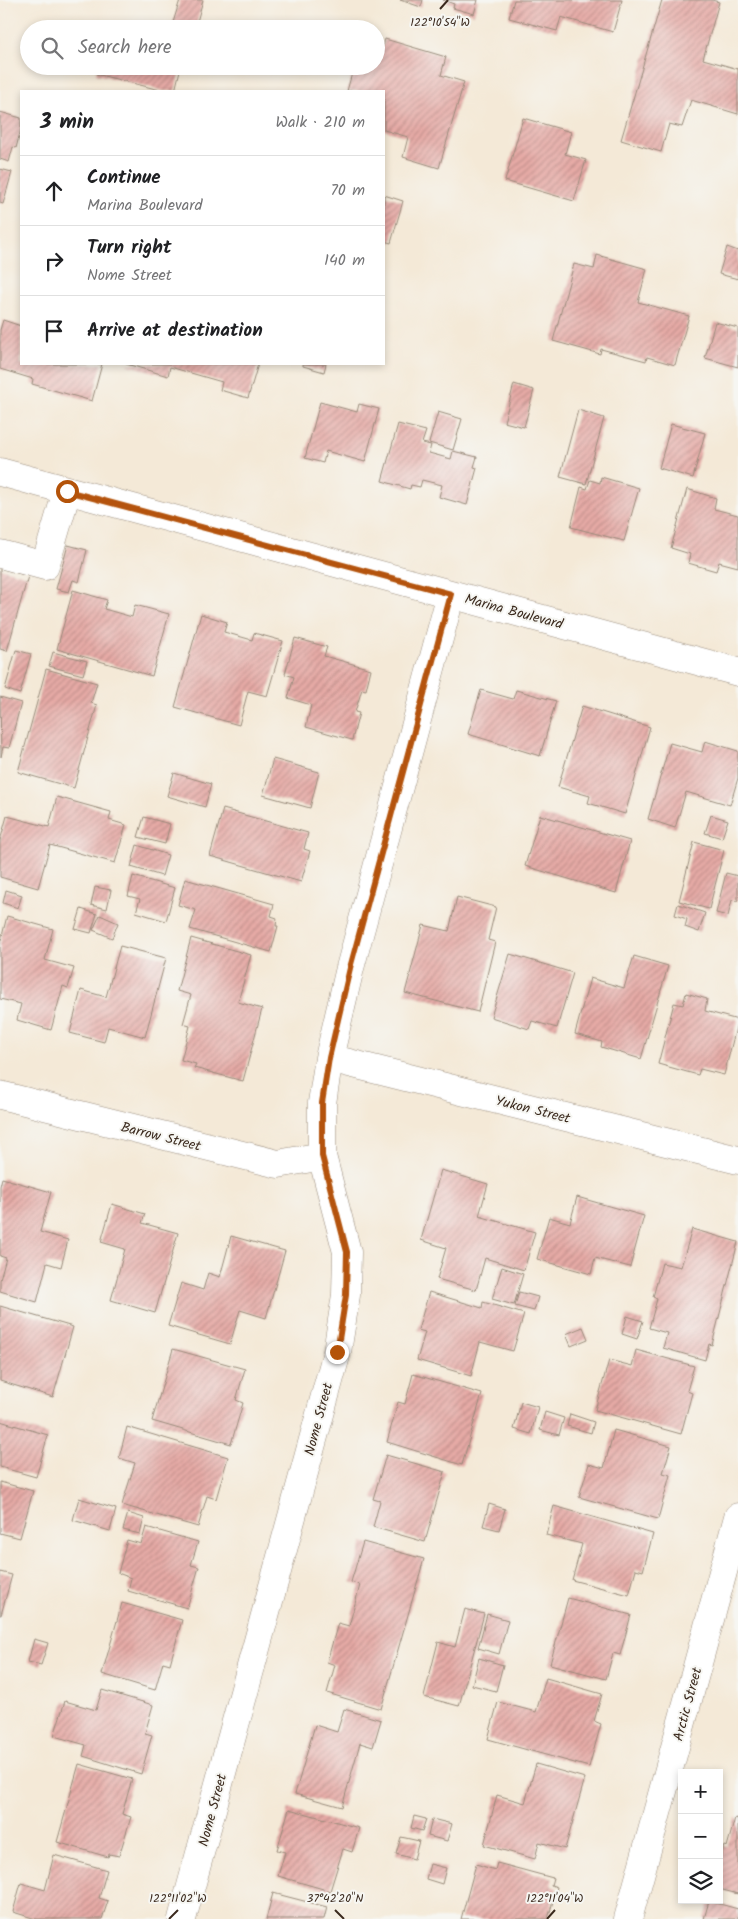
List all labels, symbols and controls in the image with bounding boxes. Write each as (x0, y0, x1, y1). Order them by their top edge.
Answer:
text: 122°10'54"W (410, 13, 470, 32)
search box (20, 20, 385, 75)
text: Search here (78, 33, 172, 63)
icon: search (38, 34, 66, 62)
text: 3 min (40, 106, 94, 139)
text: Walk · 210 m (275, 110, 365, 135)
text: Continue (87, 163, 160, 193)
icon: ahead (40, 177, 68, 205)
text: 70 m (330, 178, 365, 203)
text: Marina Boulevard (87, 193, 202, 218)
text: Turn right (87, 233, 172, 263)
icon: right (40, 247, 68, 275)
text: 140 m (324, 248, 365, 273)
text: Nome Street (87, 263, 172, 288)
text: Arrive at destination (87, 316, 263, 346)
icon: arrive (40, 317, 68, 345)
route start (56, 480, 79, 503)
street label: Marina Boulevard (462, 588, 566, 636)
street label: Yukon Street (493, 1090, 573, 1130)
street label: Barrow Street (118, 1116, 204, 1158)
route end (326, 1341, 349, 1364)
street label: Nome Street (299, 1380, 339, 1458)
street label: Arctic Street (668, 1664, 709, 1744)
map controls (678, 1769, 723, 1904)
button: + (678, 1769, 723, 1814)
street label: Nome Street (193, 1771, 233, 1849)
button: − (678, 1814, 723, 1859)
button: layers (678, 1859, 723, 1904)
text: 122°11'02"W (149, 1889, 207, 1908)
text: 37°42'20"N (307, 1889, 363, 1908)
text: 122°11'04"W (526, 1889, 584, 1908)

